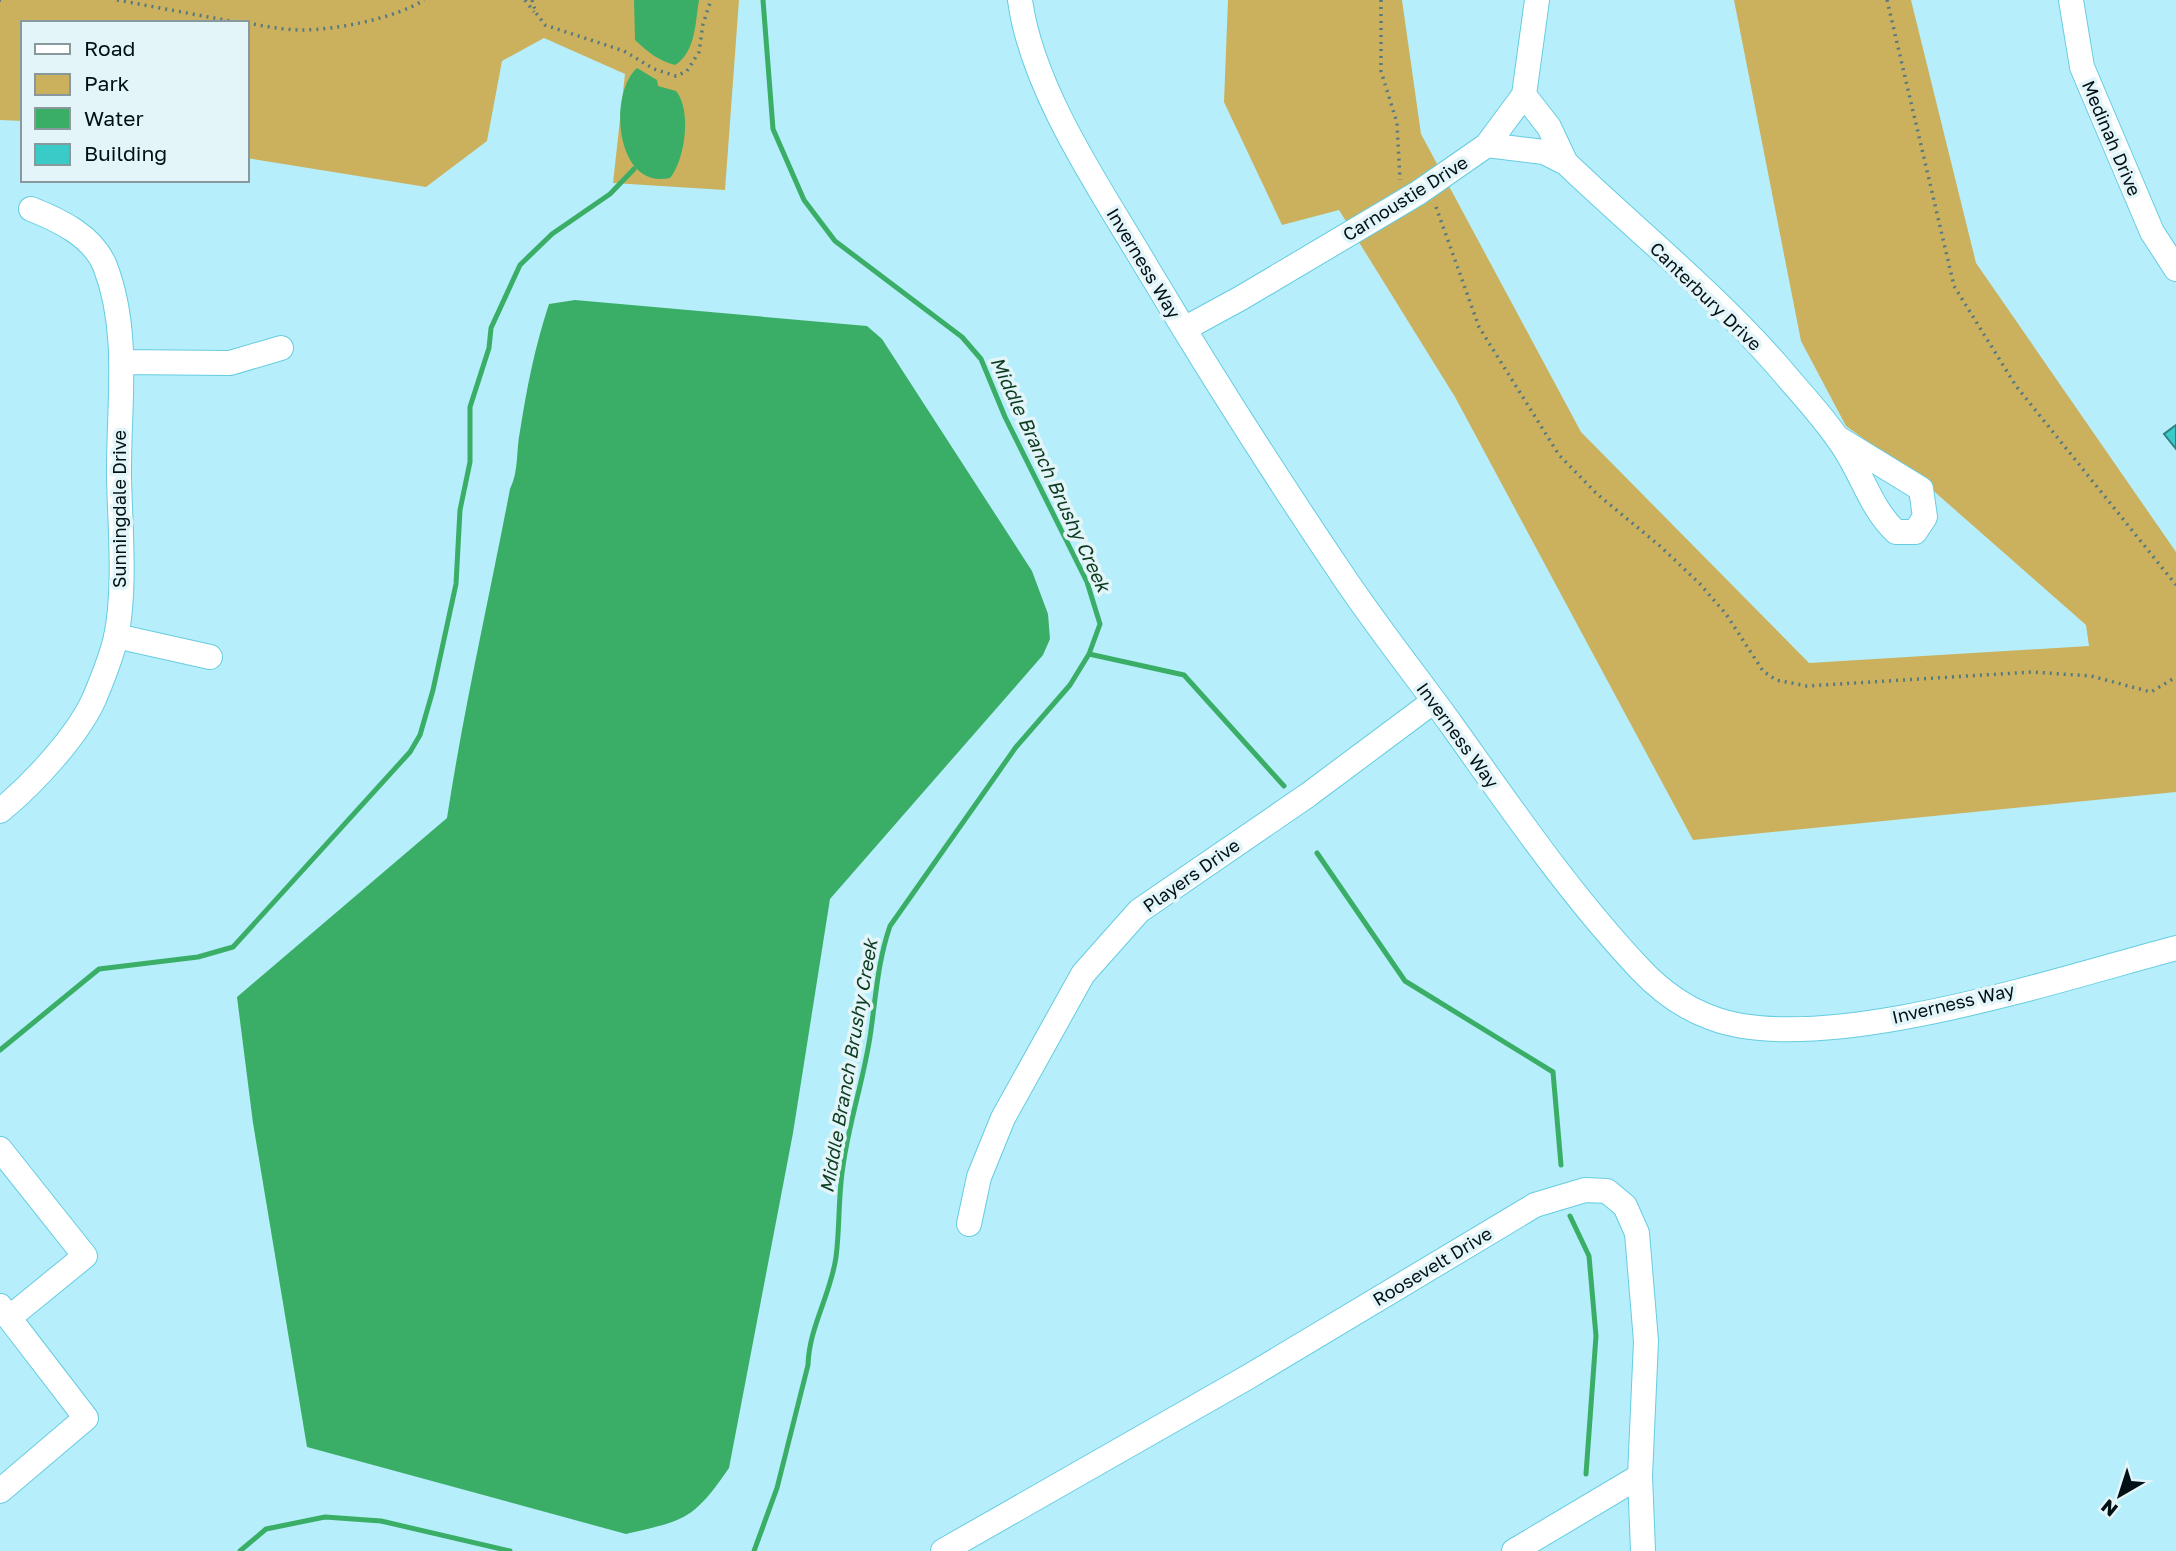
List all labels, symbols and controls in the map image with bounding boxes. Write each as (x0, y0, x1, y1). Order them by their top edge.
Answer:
legend (21, 21, 248, 182)
text: Road (84, 35, 135, 61)
text: Park (84, 70, 130, 96)
street label: Medinah Drive (2078, 77, 2146, 199)
text: Water (84, 105, 144, 131)
text: Building (84, 140, 167, 166)
street label: Carnoustie Drive (1338, 151, 1472, 245)
street label: Inverness Way (1102, 204, 1186, 322)
street label: Canterbury Drive (1646, 237, 1766, 355)
water label: Middle Branch Brushy Creek (986, 353, 1117, 597)
street label: Sunningdale Drive (108, 430, 130, 588)
street label: Inverness Way (1412, 678, 1504, 792)
street label: Players Drive (1138, 834, 1244, 916)
water label: Middle Branch Brushy Creek (814, 935, 882, 1195)
street label: Inverness Way (1890, 978, 2016, 1028)
street label: Roosevelt Drive (1368, 1222, 1496, 1310)
north arrow (2085, 1460, 2155, 1530)
text: N (2096, 1495, 2122, 1522)

